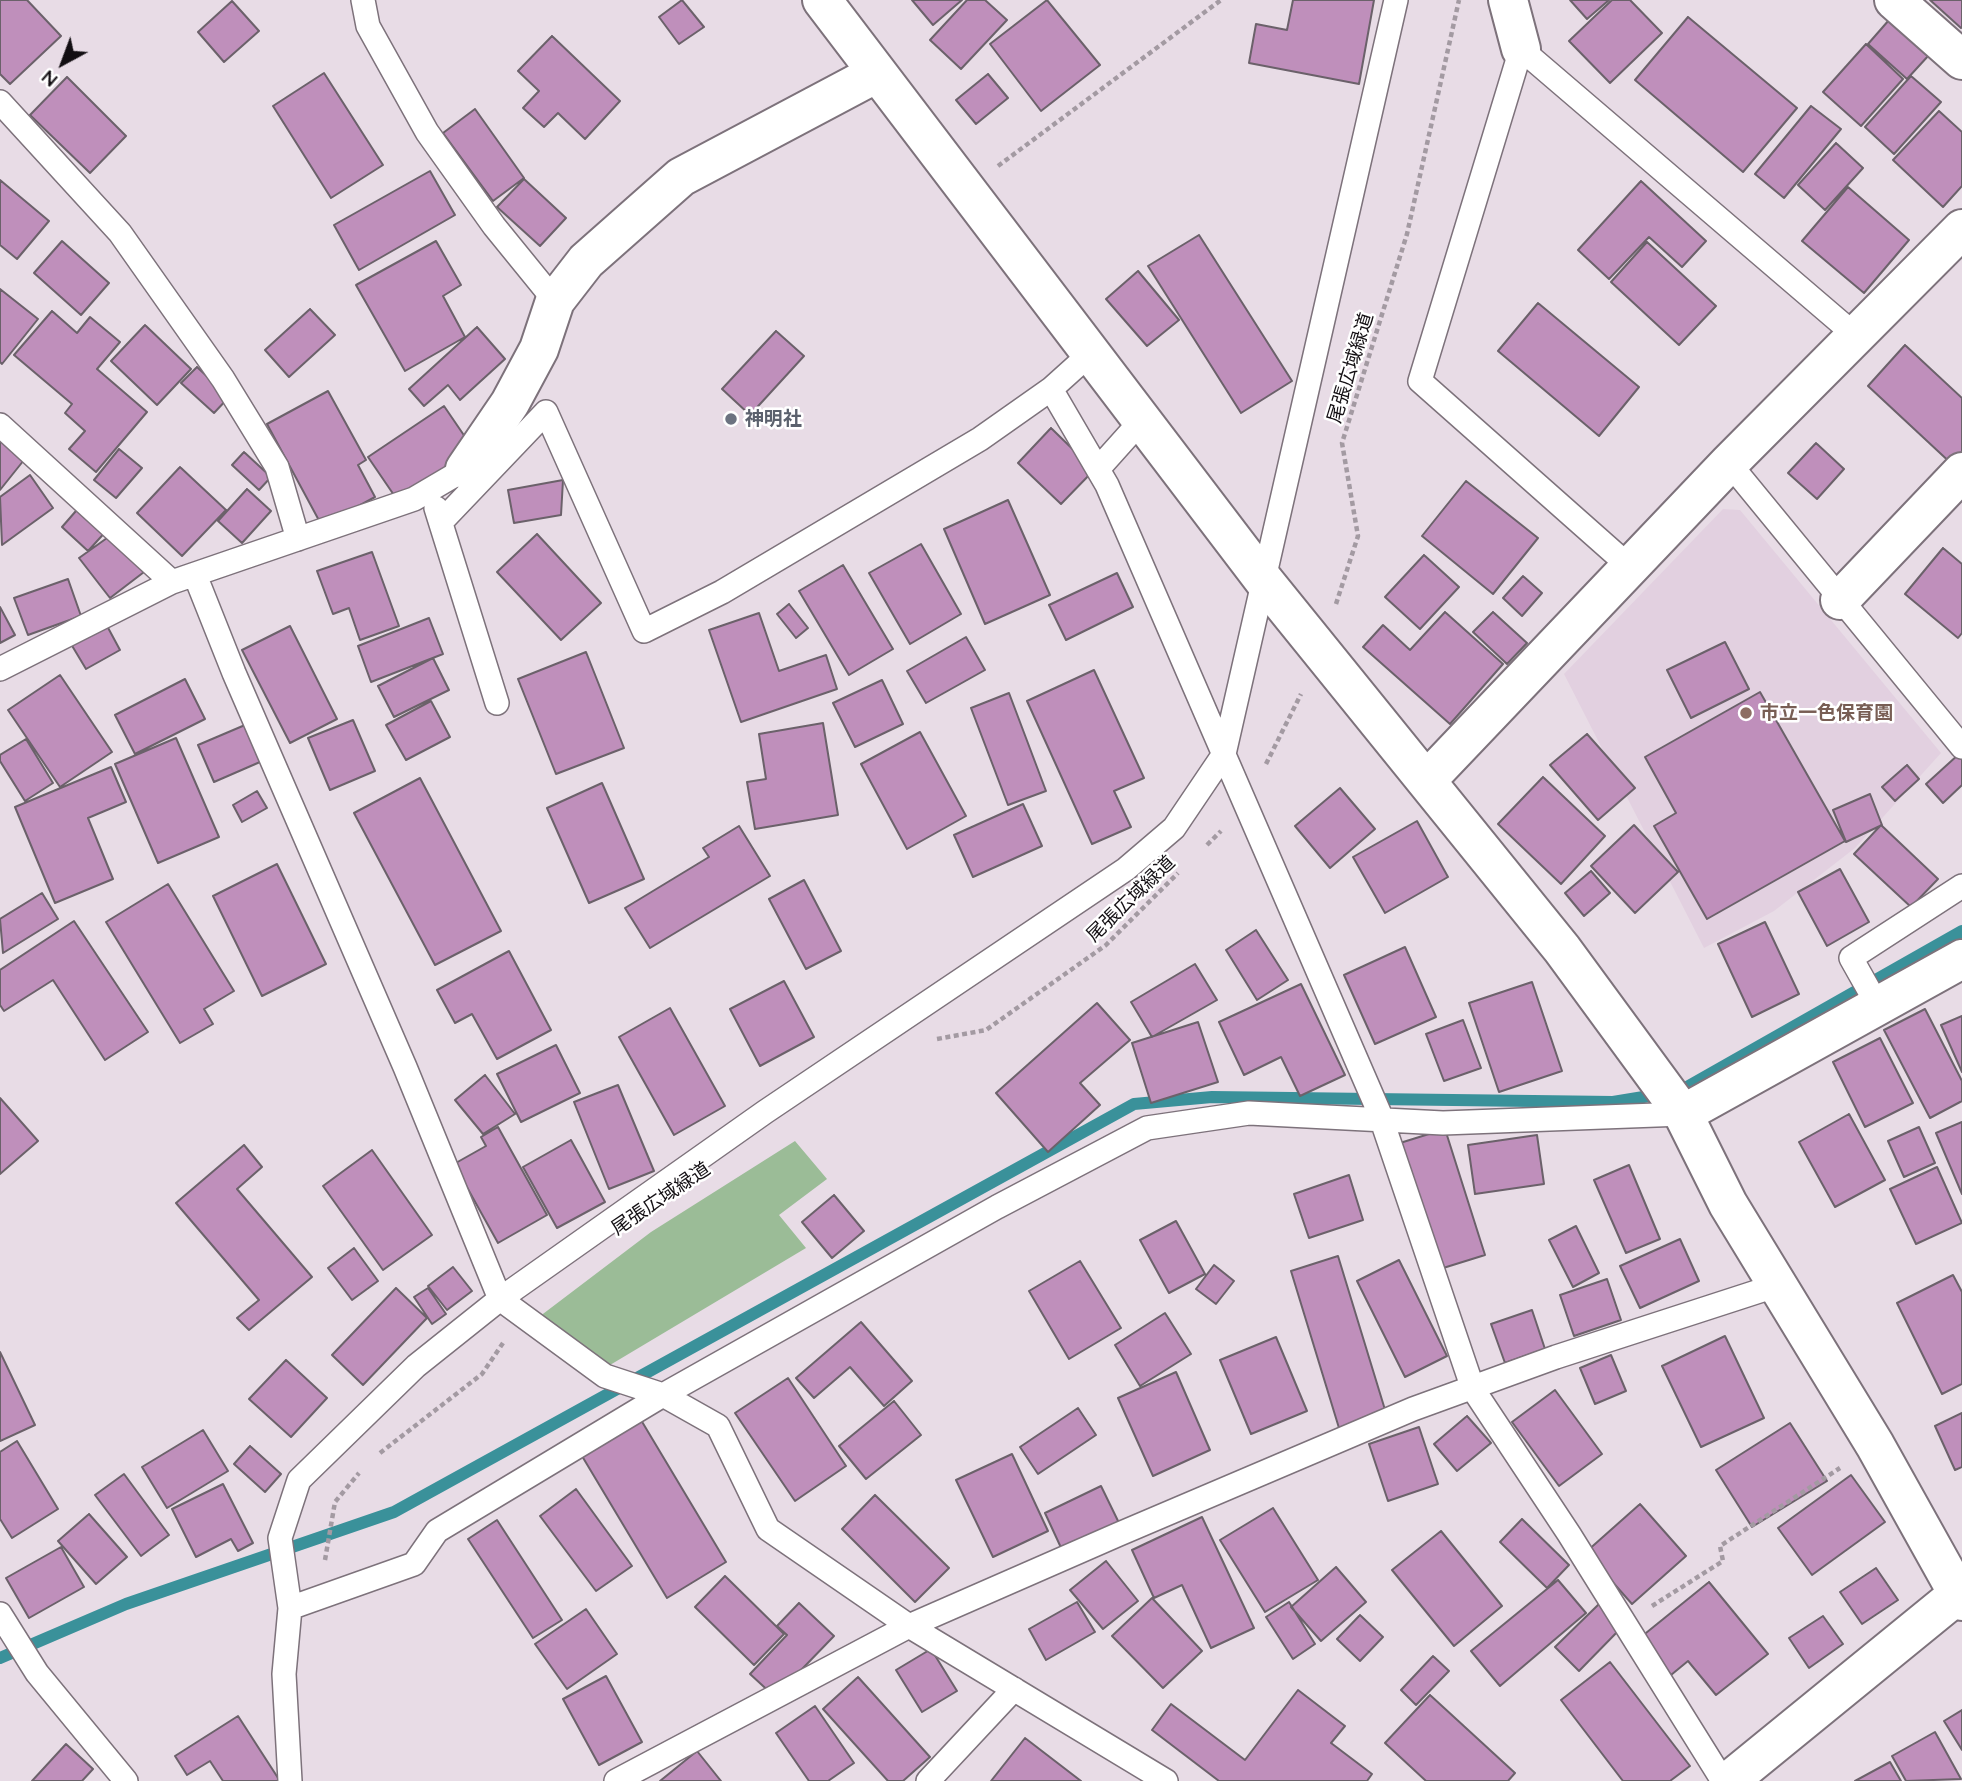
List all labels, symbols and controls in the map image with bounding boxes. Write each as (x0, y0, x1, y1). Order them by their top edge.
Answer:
north arrow (28, 28, 98, 98)
text: N (36, 65, 62, 92)
street label: 尾張広域緑道 (1323, 310, 1379, 426)
place label: 神明社 (745, 408, 802, 430)
marker: 神明社 (723, 411, 739, 427)
place label: 市立一色保育園 (1760, 702, 1893, 724)
marker: 市立一色保育園 (1738, 705, 1754, 721)
street label: 尾張広域緑道 (1082, 851, 1180, 947)
street label: 尾張広域緑道 (607, 1158, 715, 1240)

